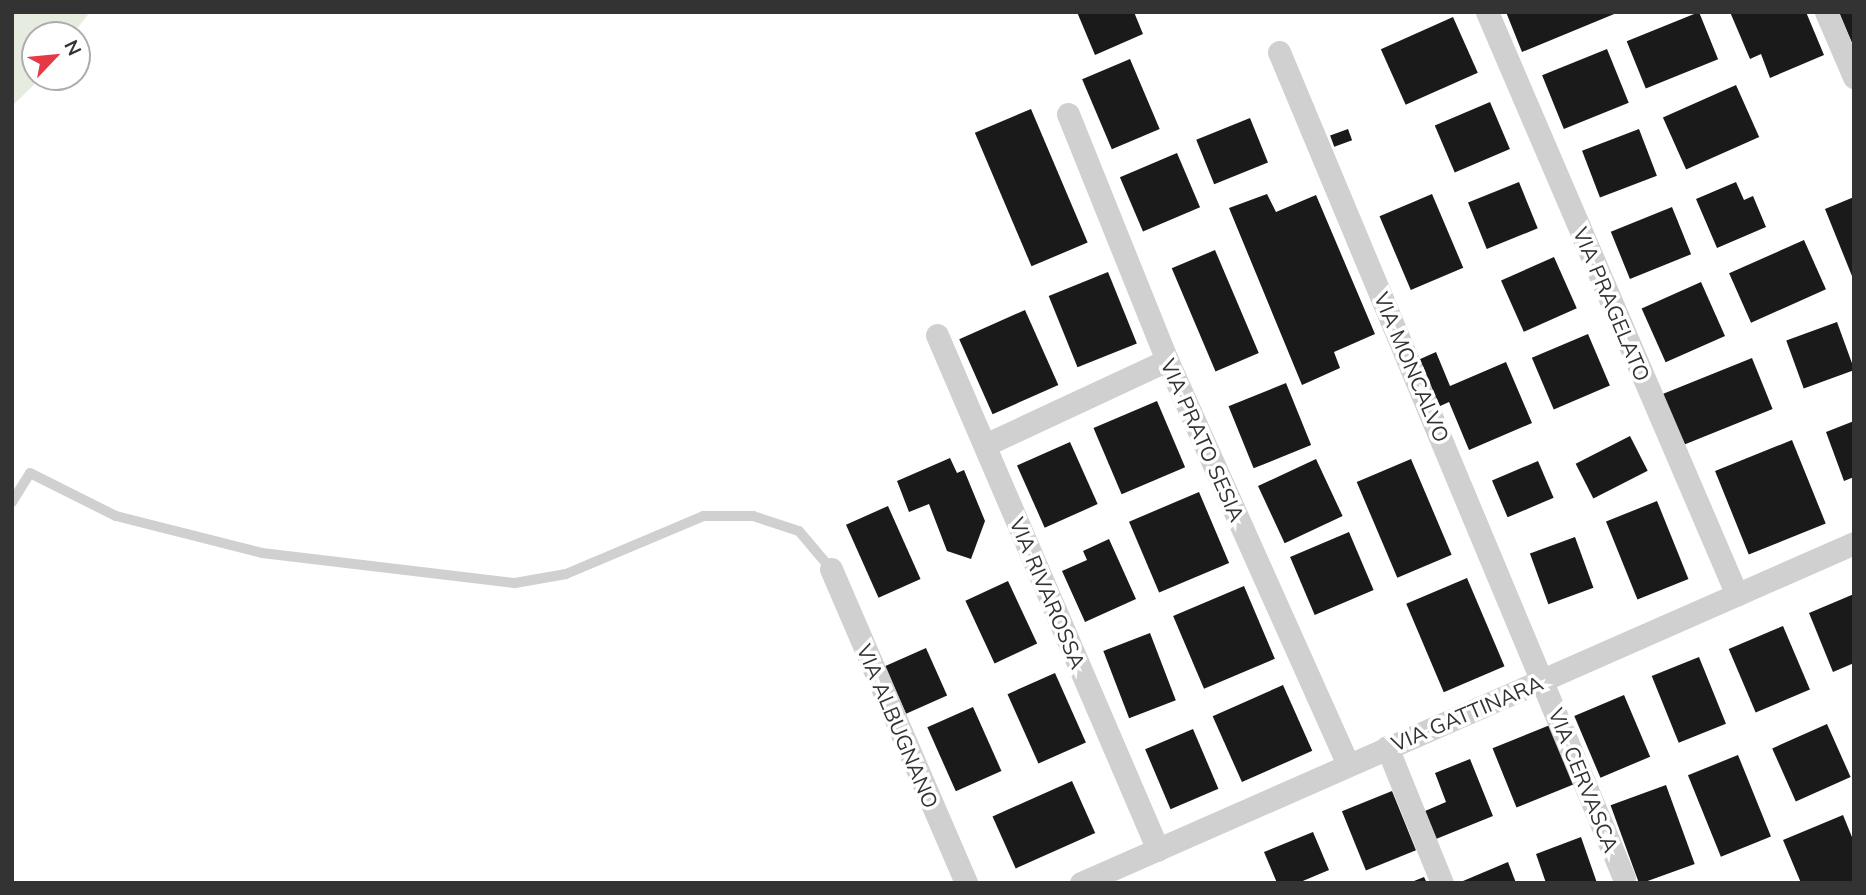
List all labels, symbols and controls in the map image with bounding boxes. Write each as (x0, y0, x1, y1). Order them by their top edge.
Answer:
north arrow (21, 21, 91, 91)
text: N (59, 36, 87, 59)
street label: VIA PRAGELATO (1568, 223, 1656, 385)
street label: VIA MONCALVO (1369, 288, 1455, 446)
street label: VIA PRATO SESIA (1156, 355, 1250, 525)
street label: VIA RIVAROSSA (1005, 513, 1091, 673)
street label: VIA ALBUGNANO (852, 640, 944, 812)
street label: VIA GATTINARA (1387, 670, 1547, 756)
street label: VIA CERVASCA (1544, 704, 1624, 856)

